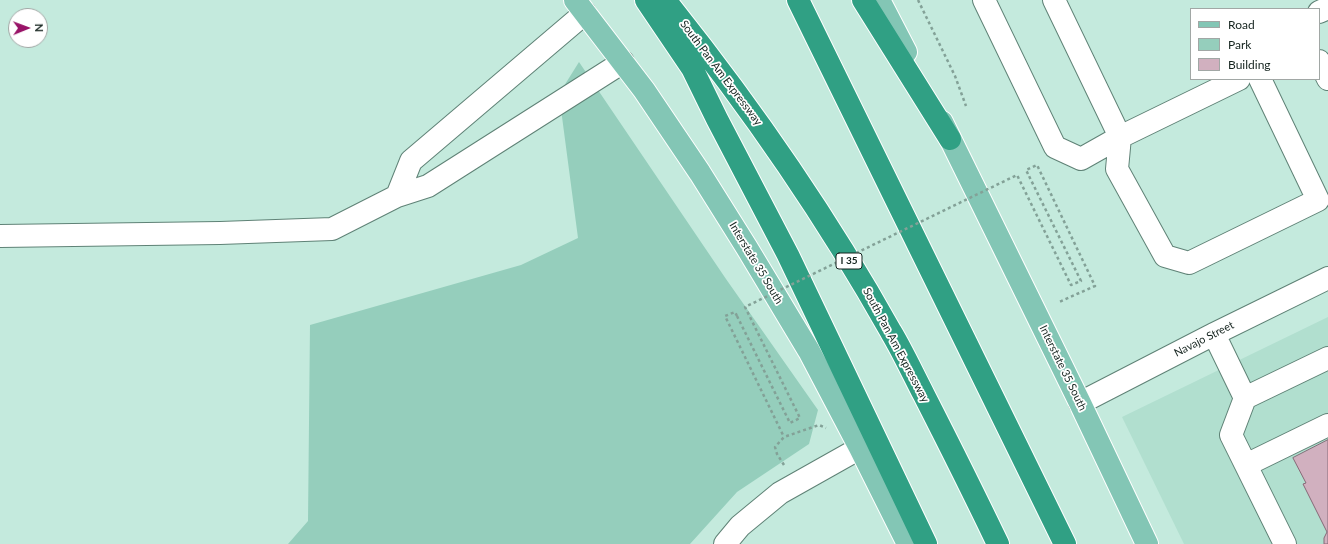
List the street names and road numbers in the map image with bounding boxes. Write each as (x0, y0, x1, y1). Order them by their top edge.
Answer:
street label: South Pan Am Expressway (677, 18, 765, 128)
street label: Interstate 35 South (726, 220, 786, 306)
road number: I 35 (836, 253, 862, 269)
street label: South Pan Am Expressway (860, 285, 932, 405)
street label: Navajo Street (1172, 318, 1236, 360)
street label: Interstate 35 South (1037, 323, 1089, 413)

